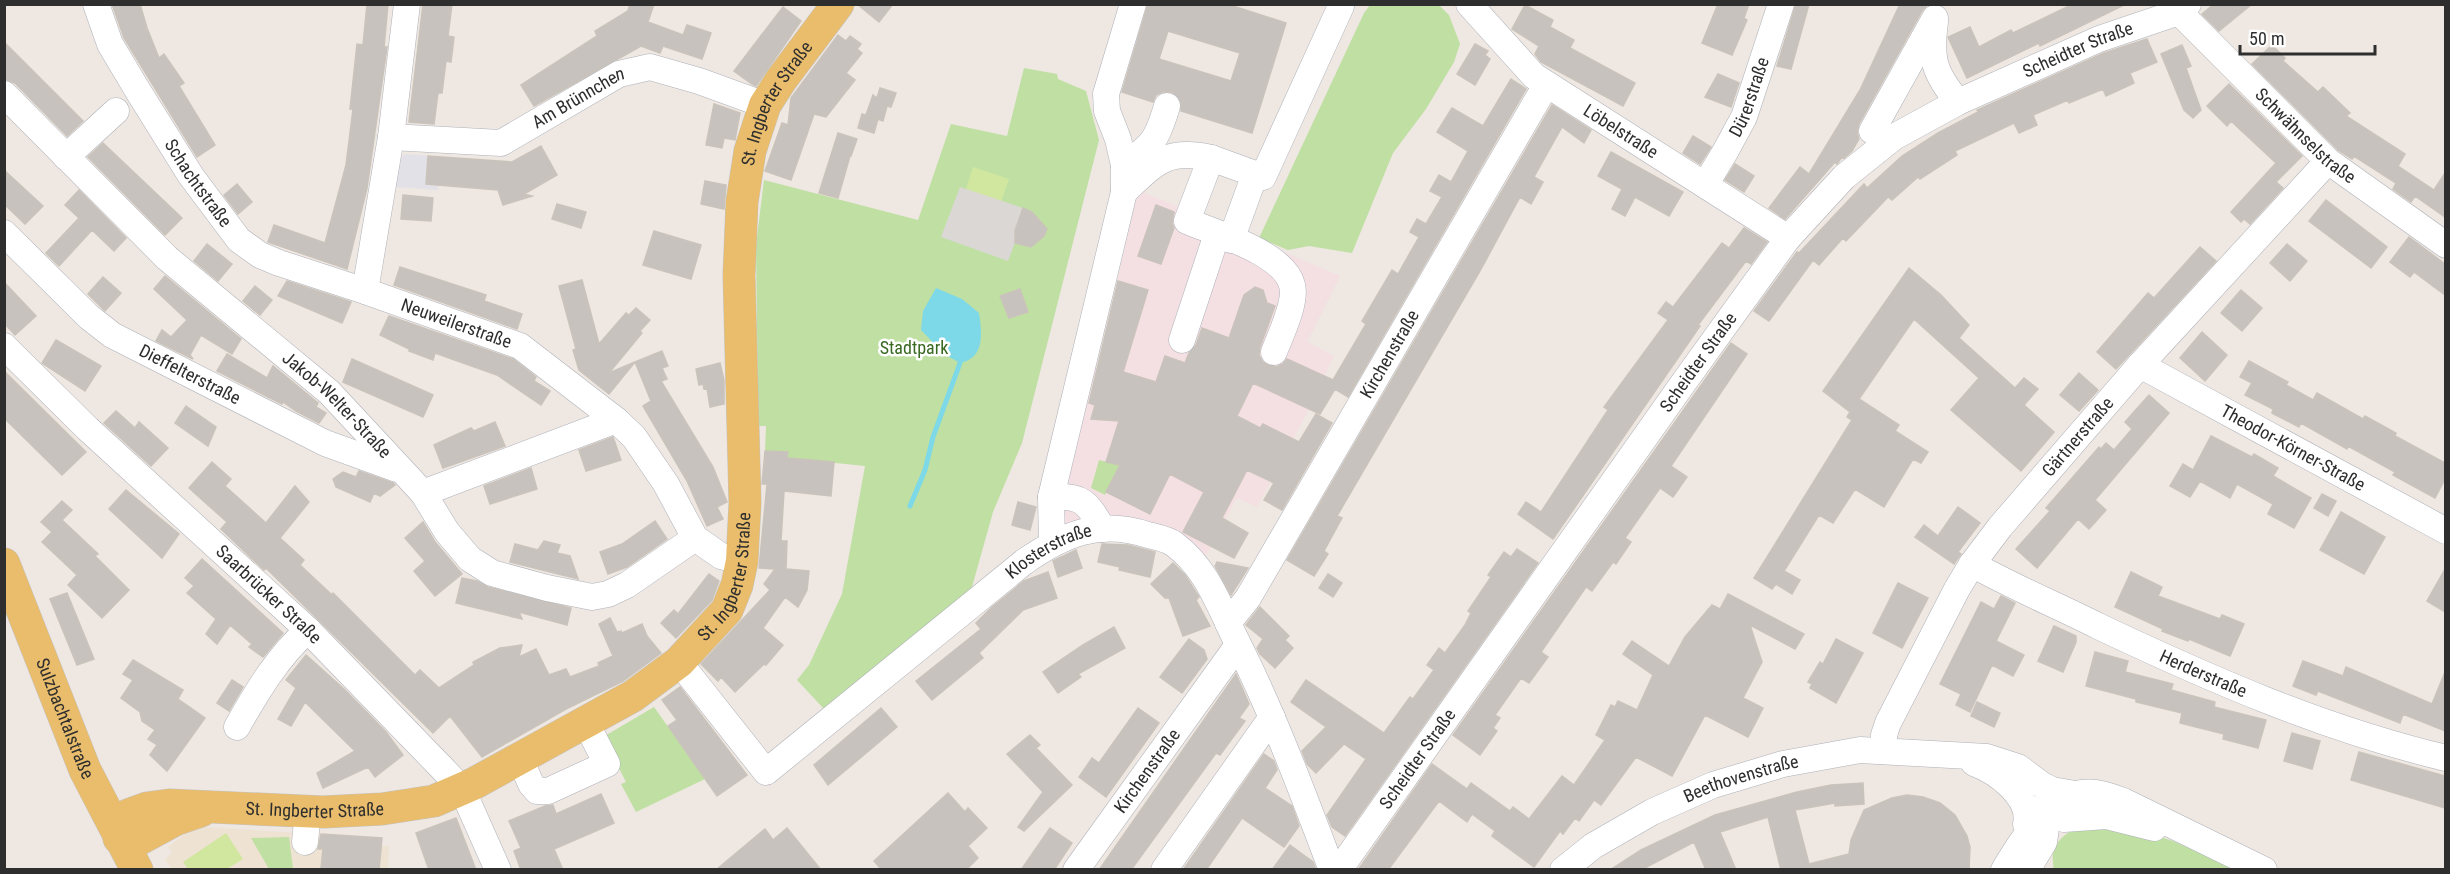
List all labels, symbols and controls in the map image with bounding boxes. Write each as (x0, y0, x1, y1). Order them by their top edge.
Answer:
street label: Scheidter Straße (2019, 17, 2136, 82)
scale bar (2240, 18, 2375, 56)
text: 50 m (2249, 28, 2284, 49)
street label: St. Ingberter Straße (737, 37, 817, 167)
street label: Dürerstraße (1724, 54, 1773, 140)
street label: Am Brünnchen (528, 62, 626, 132)
street label: Schwähnselstraße (2251, 83, 2360, 187)
street label: Löbelstraße (1580, 99, 1662, 162)
street label: Schachtstraße (161, 135, 236, 231)
street label: Neuweilerstraße (398, 294, 515, 352)
street label: Kirchenstraße (1355, 306, 1423, 402)
street label: Scheidter Straße (1655, 308, 1741, 416)
park label: Stadtpark (880, 337, 948, 358)
street label: Dieffelterstraße (136, 340, 244, 409)
street label: Jakob-Welter-Straße (278, 347, 396, 462)
street label: Gärtnerstraße (2037, 393, 2118, 481)
street label: Theodor-Körner-Straße (2217, 400, 2369, 495)
street label: St. Ingberter Straße (693, 512, 755, 645)
street label: Klosterstraße (1001, 519, 1093, 583)
street label: Saarbrücker Straße (212, 540, 326, 648)
street label: Herderstraße (2157, 645, 2250, 701)
street label: Sulzbachtalstraße (32, 655, 99, 782)
street label: Scheidter Straße (1375, 705, 1460, 813)
street label: Kirchenstraße (1110, 725, 1184, 817)
street label: Beethovenstraße (1680, 750, 1800, 807)
street label: St. Ingberter Straße (245, 797, 384, 822)

